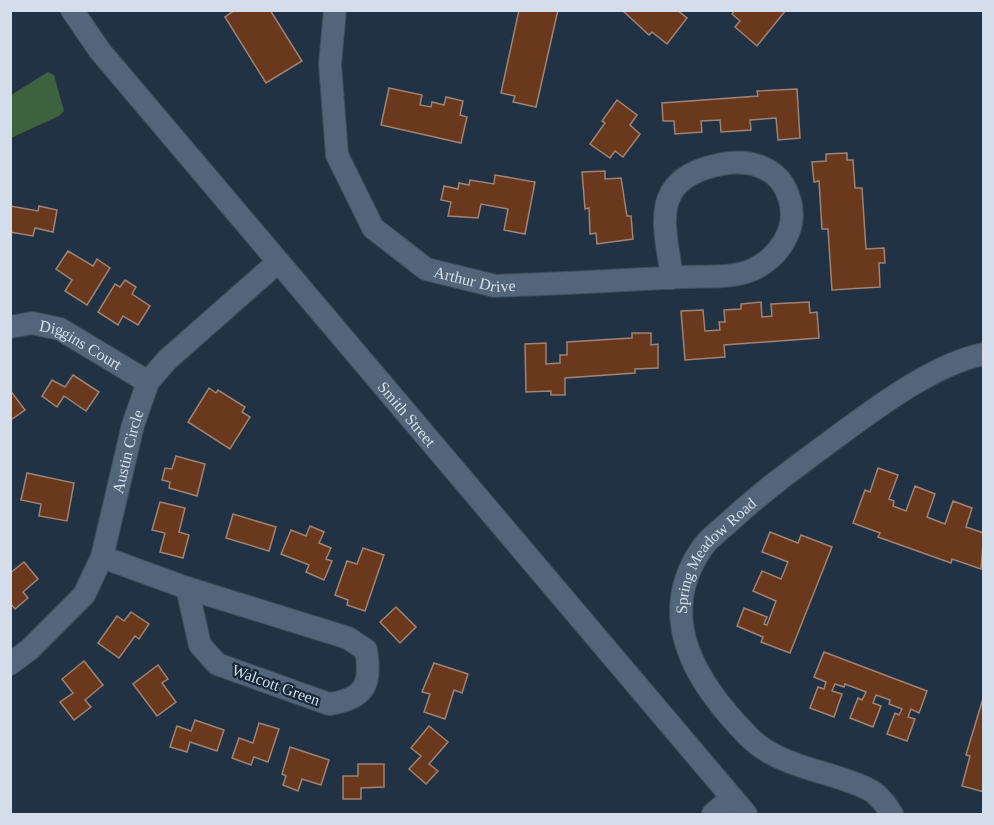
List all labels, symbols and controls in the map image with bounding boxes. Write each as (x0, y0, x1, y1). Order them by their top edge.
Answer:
street label: Arthur Drive (432, 263, 516, 295)
street label: Diggins Court (38, 316, 125, 373)
street label: Smith Street (375, 378, 440, 450)
street label: Austin Circle (109, 407, 146, 495)
street label: Spring Meadow Road (673, 494, 759, 614)
street label: Walcott Green (230, 661, 322, 709)

